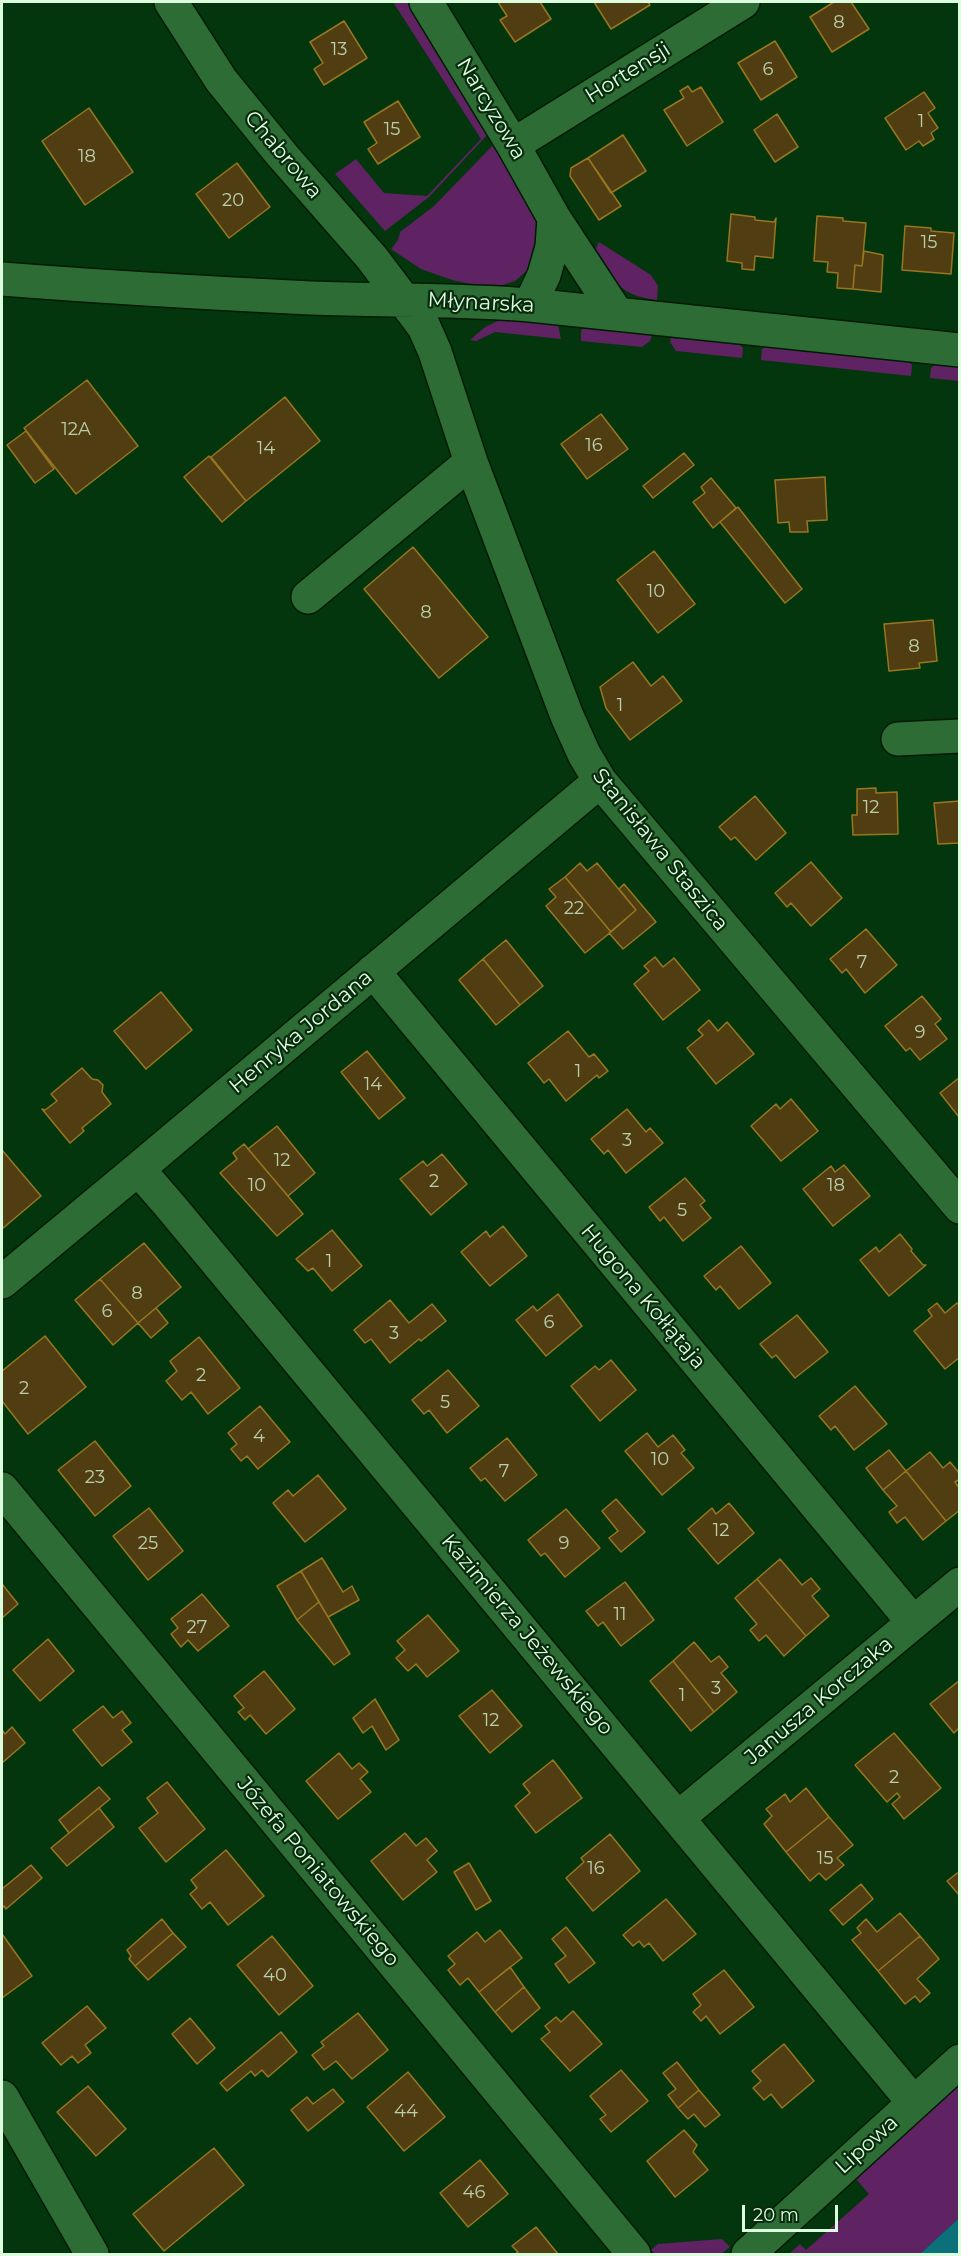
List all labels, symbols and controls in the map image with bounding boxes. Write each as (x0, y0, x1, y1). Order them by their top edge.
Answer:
house number: 8 (833, 12, 845, 34)
street label: Hortensji (581, 37, 675, 109)
house number: 13 (331, 39, 347, 61)
street label: Narcyzowa (451, 53, 531, 165)
house number: 6 (763, 59, 773, 81)
street label: Chabrowa (239, 106, 327, 204)
house number: 1 (918, 111, 924, 133)
house number: 15 (384, 119, 400, 141)
house number: 18 (78, 146, 96, 168)
house number: 20 (222, 190, 244, 212)
house number: 15 (921, 232, 937, 254)
street label: Młynarska (427, 288, 535, 318)
house number: 12A (61, 419, 91, 441)
house number: 16 (585, 435, 603, 457)
house number: 14 (257, 438, 275, 460)
house number: 10 (647, 581, 665, 603)
house number: 8 (420, 602, 432, 624)
house number: 8 (908, 636, 920, 658)
house number: 1 (617, 695, 623, 717)
street label: Stanisława Staszica (587, 764, 733, 936)
house number: 12 (863, 797, 879, 819)
house number: 22 (564, 898, 584, 920)
house number: 7 (857, 952, 867, 974)
street label: Henryka Jordana (224, 965, 378, 1099)
house number: 9 (915, 1022, 925, 1044)
house number: 1 (575, 1061, 581, 1083)
house number: 14 (364, 1074, 382, 1096)
house number: 3 (622, 1130, 632, 1152)
house number: 12 (274, 1150, 290, 1172)
house number: 2 (429, 1171, 439, 1193)
house number: 10 (248, 1175, 266, 1197)
house number: 18 (827, 1175, 845, 1197)
house number: 5 (677, 1200, 687, 1222)
street label: Hugona Kołłątaja (575, 1219, 711, 1375)
house number: 1 (326, 1251, 332, 1273)
house number: 8 (131, 1283, 143, 1305)
house number: 6 (102, 1301, 112, 1323)
house number: 6 (544, 1312, 554, 1334)
house number: 3 (389, 1323, 399, 1345)
house number: 2 (196, 1365, 206, 1387)
house number: 2 (19, 1378, 29, 1400)
house number: 5 (440, 1392, 450, 1414)
house number: 4 (253, 1426, 265, 1448)
house number: 10 (651, 1449, 669, 1471)
house number: 7 (499, 1461, 509, 1483)
house number: 23 (85, 1467, 105, 1489)
house number: 12 (713, 1520, 729, 1542)
street label: Kazimierza Jeżewskiego (436, 1530, 618, 1740)
house number: 25 (138, 1533, 158, 1555)
house number: 9 (559, 1533, 569, 1555)
house number: 11 (614, 1604, 626, 1626)
house number: 27 (187, 1617, 207, 1639)
street label: Janusza Korczaka (740, 1632, 898, 1770)
house number: 3 (711, 1678, 721, 1700)
house number: 1 (679, 1685, 685, 1707)
house number: 12 (483, 1710, 499, 1732)
house number: 2 (889, 1767, 899, 1789)
street label: Józefa Poniatowskiego (231, 1772, 405, 1972)
house number: 15 (817, 1848, 833, 1870)
house number: 16 (587, 1858, 605, 1880)
house number: 40 (263, 1965, 287, 1987)
house number: 44 (394, 2101, 418, 2123)
street label: Lipowa (830, 2110, 904, 2180)
house number: 46 (463, 2182, 485, 2204)
scale bar (745, 2193, 841, 2231)
text: 20 m (753, 2204, 799, 2226)

